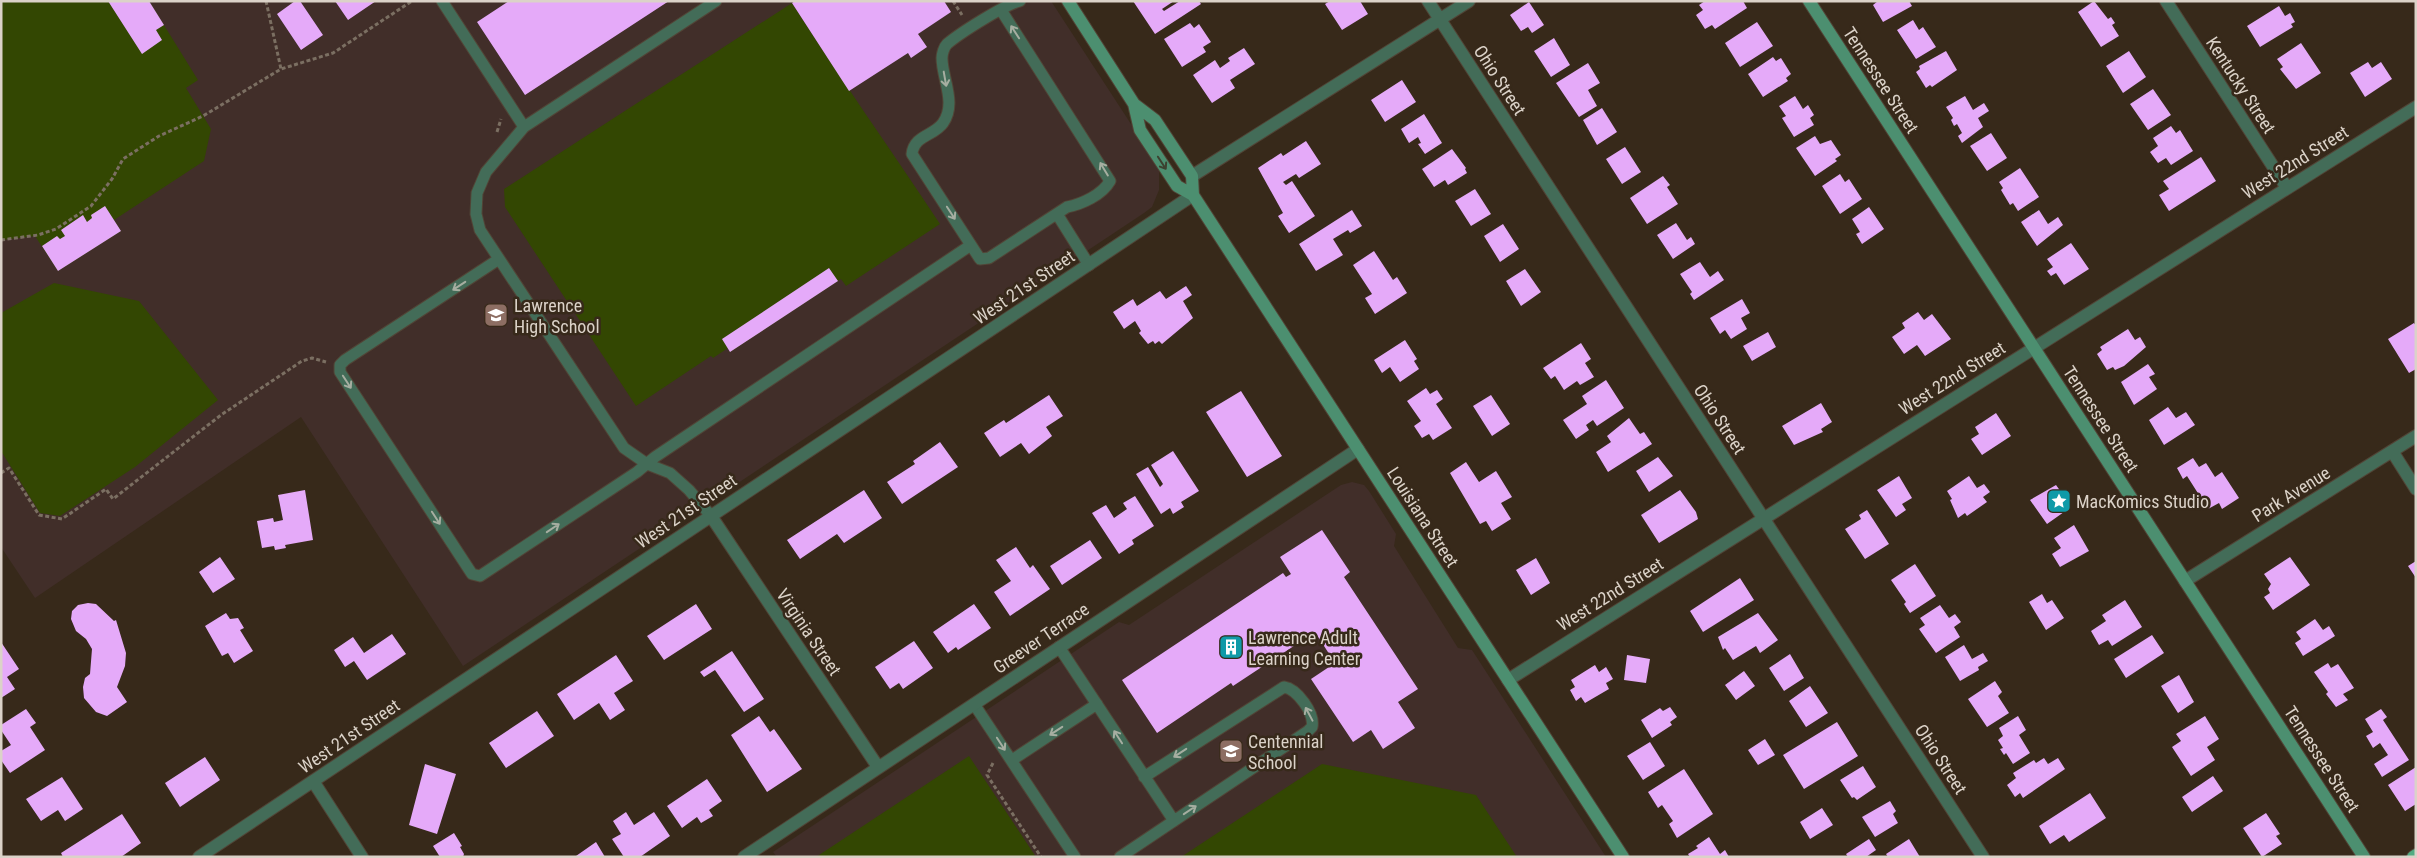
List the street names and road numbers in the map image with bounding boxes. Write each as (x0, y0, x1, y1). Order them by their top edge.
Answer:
street label: Tennessee Street (1839, 23, 1923, 137)
street label: Kentucky Street (2202, 33, 2280, 137)
street label: Ohio Street (1470, 41, 1530, 119)
street label: West 22nd Street (2238, 121, 2352, 203)
street label: West 21st Street (970, 246, 1078, 328)
street label: West 22nd Street (1895, 337, 2009, 419)
street label: Tennessee Street (2059, 362, 2143, 476)
street label: Ohio Street (1690, 380, 1750, 458)
street label: Park Avenue (2248, 462, 2334, 526)
street label: Louisiana Street (1383, 463, 1463, 571)
street label: West 21st Street (632, 470, 740, 552)
street label: West 22nd Street (1553, 553, 1667, 635)
street label: Virginia Street (772, 585, 846, 679)
street label: Greever Terrace (989, 598, 1093, 678)
street label: West 21st Street (295, 695, 403, 777)
street label: Tennessee Street (2280, 702, 2364, 816)
street label: Ohio Street (1911, 720, 1971, 798)

